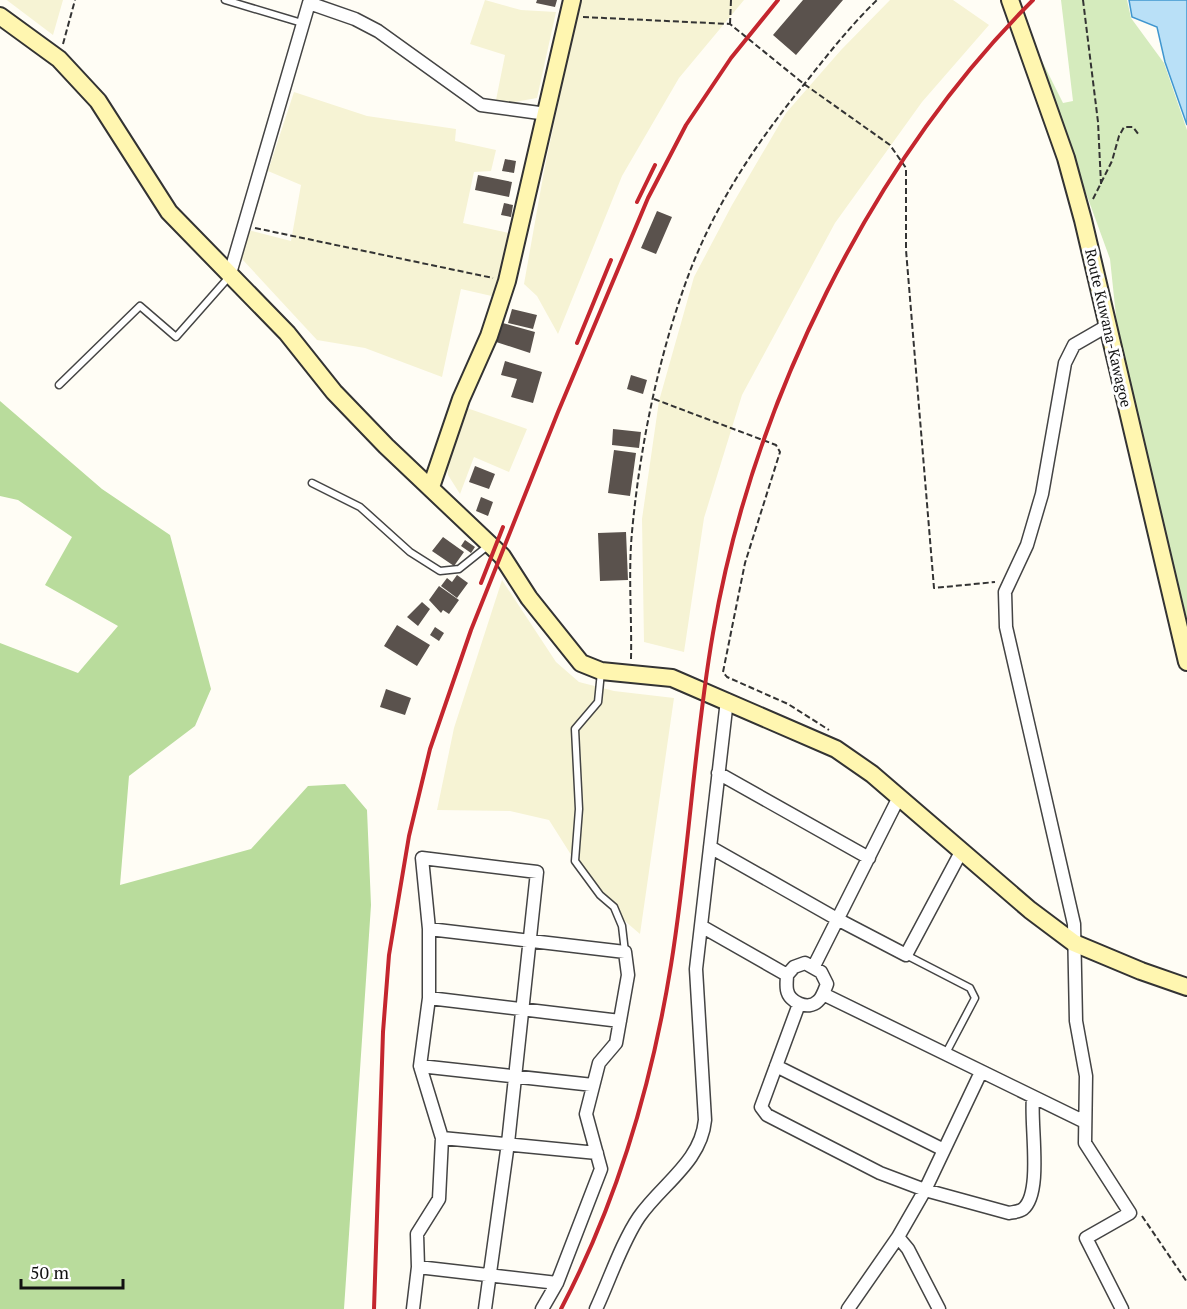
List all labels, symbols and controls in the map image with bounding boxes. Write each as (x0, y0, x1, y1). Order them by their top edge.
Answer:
street label: Route Kuwana-Kawagoe (1081, 247, 1137, 409)
scale bar (21, 1252, 123, 1290)
text: 50 m (30, 1260, 70, 1284)

